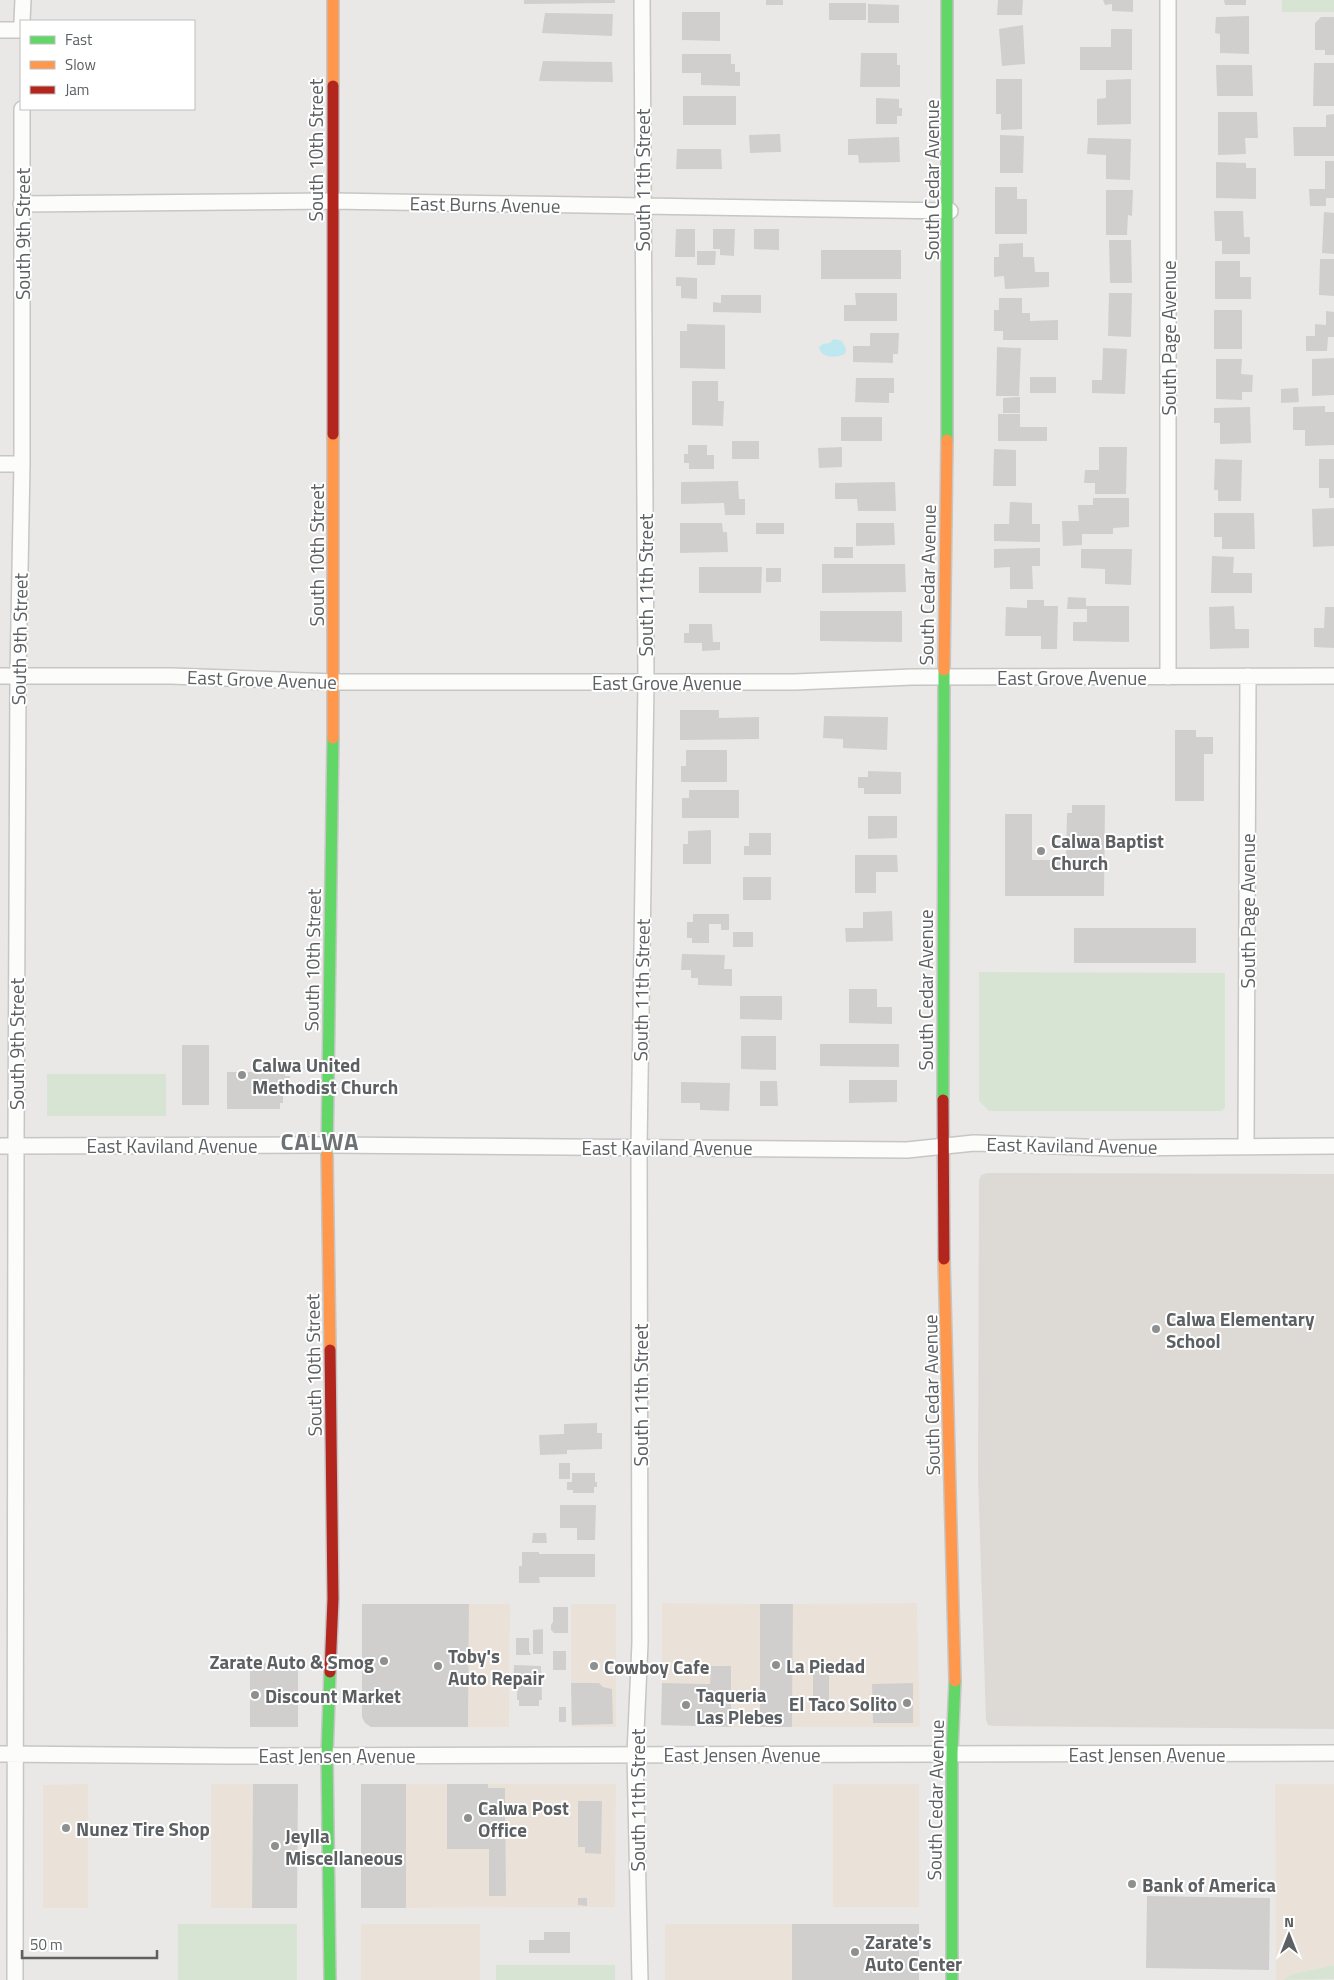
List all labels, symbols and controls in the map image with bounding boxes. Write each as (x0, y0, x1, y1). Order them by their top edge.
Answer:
legend (20, 20, 195, 110)
text: Fast (65, 28, 93, 51)
text: Slow (65, 53, 96, 76)
text: Jam (65, 78, 89, 101)
street label: South 10th Street (301, 78, 330, 221)
street label: South Cedar Avenue (917, 100, 946, 260)
street label: South 11th Street (628, 108, 657, 251)
street label: South 9th Street (8, 168, 37, 300)
street label: East Burns Avenue (409, 188, 561, 220)
street label: South Page Avenue (1154, 260, 1183, 416)
street label: South 10th Street (302, 483, 331, 626)
street label: South Cedar Avenue (911, 504, 943, 666)
street label: South 11th Street (631, 513, 660, 656)
street label: South 9th Street (3, 572, 35, 705)
street label: East Grove Avenue (187, 662, 337, 696)
street label: East Grove Avenue (997, 663, 1147, 692)
street label: East Grove Avenue (592, 668, 742, 697)
place label: Calwa Baptist Church (1051, 826, 1164, 877)
street label: South Page Avenue (1233, 833, 1262, 989)
marker: Calwa Baptist Church (1035, 845, 1047, 857)
street label: South 10th Street (296, 888, 328, 1032)
street label: South Cedar Avenue (911, 910, 940, 1070)
street label: South 11th Street (625, 918, 657, 1062)
street label: South 9th Street (2, 978, 31, 1110)
place label: Calwa United Methodist Church (252, 1050, 398, 1101)
marker: Calwa United Methodist Church (236, 1069, 248, 1081)
district label: CALWA (280, 1123, 360, 1159)
street label: East Kaviland Avenue (986, 1129, 1158, 1161)
street label: East Kaviland Avenue (86, 1131, 258, 1160)
street label: East Kaviland Avenue (581, 1133, 753, 1162)
street label: South 10th Street (297, 1293, 329, 1437)
place label: Calwa Elementary School (1166, 1304, 1315, 1355)
street label: South Cedar Avenue (915, 1314, 947, 1476)
street label: South 11th Street (626, 1323, 655, 1466)
marker: Calwa Elementary School (1150, 1323, 1162, 1335)
place label: Toby's Auto Repair (448, 1641, 544, 1692)
place label: Zarate Auto & Smog (209, 1647, 374, 1676)
place label: La Piedad (786, 1651, 865, 1680)
place label: Cowboy Cafe (604, 1652, 710, 1681)
marker: Zarate Auto & Smog (378, 1655, 390, 1667)
marker: La Piedad (770, 1659, 782, 1671)
marker: Toby's Auto Repair (432, 1660, 444, 1672)
marker: Cowboy Cafe (588, 1660, 600, 1672)
place label: Taqueria Las Plebes (696, 1680, 783, 1731)
place label: Discount Market (265, 1681, 401, 1710)
marker: Discount Market (249, 1689, 261, 1701)
place label: El Taco Solito (789, 1689, 897, 1718)
marker: El Taco Solito (901, 1697, 913, 1709)
marker: Taqueria Las Plebes (680, 1699, 692, 1711)
street label: South Cedar Avenue (919, 1719, 951, 1881)
street label: South 11th Street (623, 1728, 652, 1871)
street label: East Jensen Avenue (663, 1740, 821, 1769)
street label: East Jensen Avenue (1068, 1740, 1226, 1769)
street label: East Jensen Avenue (258, 1741, 416, 1770)
place label: Calwa Post Office (478, 1793, 569, 1844)
marker: Calwa Post Office (462, 1812, 474, 1824)
place label: Nunez Tire Shop (76, 1814, 210, 1843)
place label: Jeylla Miscellaneous (285, 1821, 403, 1872)
marker: Nunez Tire Shop (60, 1822, 72, 1834)
marker: Jeylla Miscellaneous (269, 1840, 281, 1852)
place label: Bank of America (1142, 1870, 1276, 1899)
marker: Bank of America (1126, 1878, 1138, 1890)
north arrow (1264, 1910, 1314, 1960)
text: N (1284, 1911, 1294, 1932)
place label: Zarate's Auto Center (865, 1927, 962, 1978)
scale bar (22, 1928, 158, 1960)
text: 50 m (30, 1933, 63, 1956)
marker: Zarate's Auto Center (849, 1946, 861, 1958)

